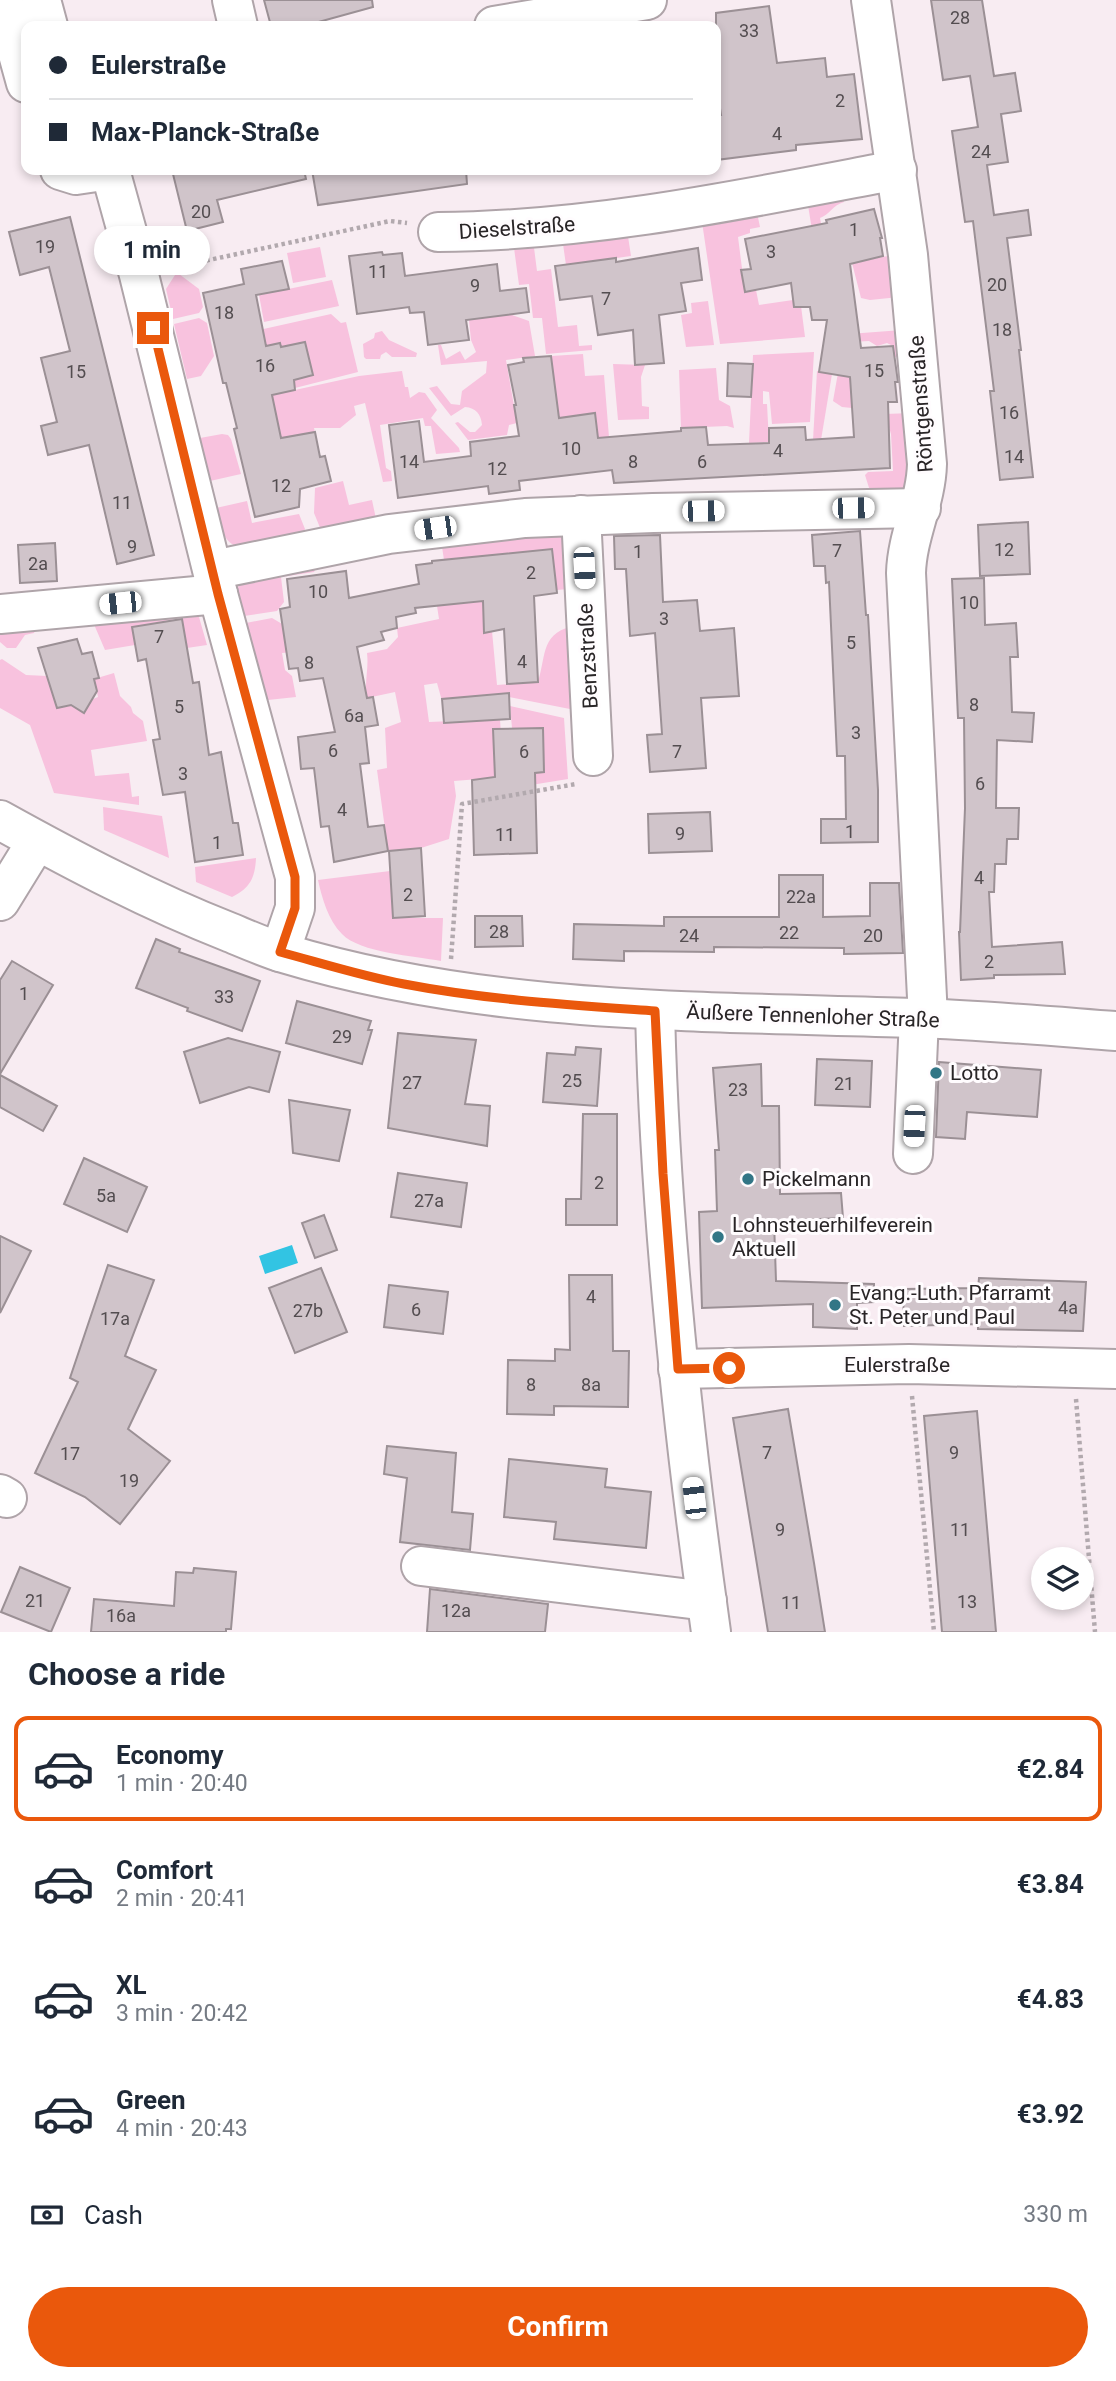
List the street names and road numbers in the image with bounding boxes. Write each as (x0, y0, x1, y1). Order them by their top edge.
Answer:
street label: Dieselstraße (458, 212, 576, 244)
street label: Röntgenstraße (904, 335, 938, 473)
street label: Benzstraße (573, 603, 603, 709)
street label: Äußere Tennenloher Straße (686, 1000, 940, 1032)
street label: Eulerstraße (844, 1353, 950, 1377)

